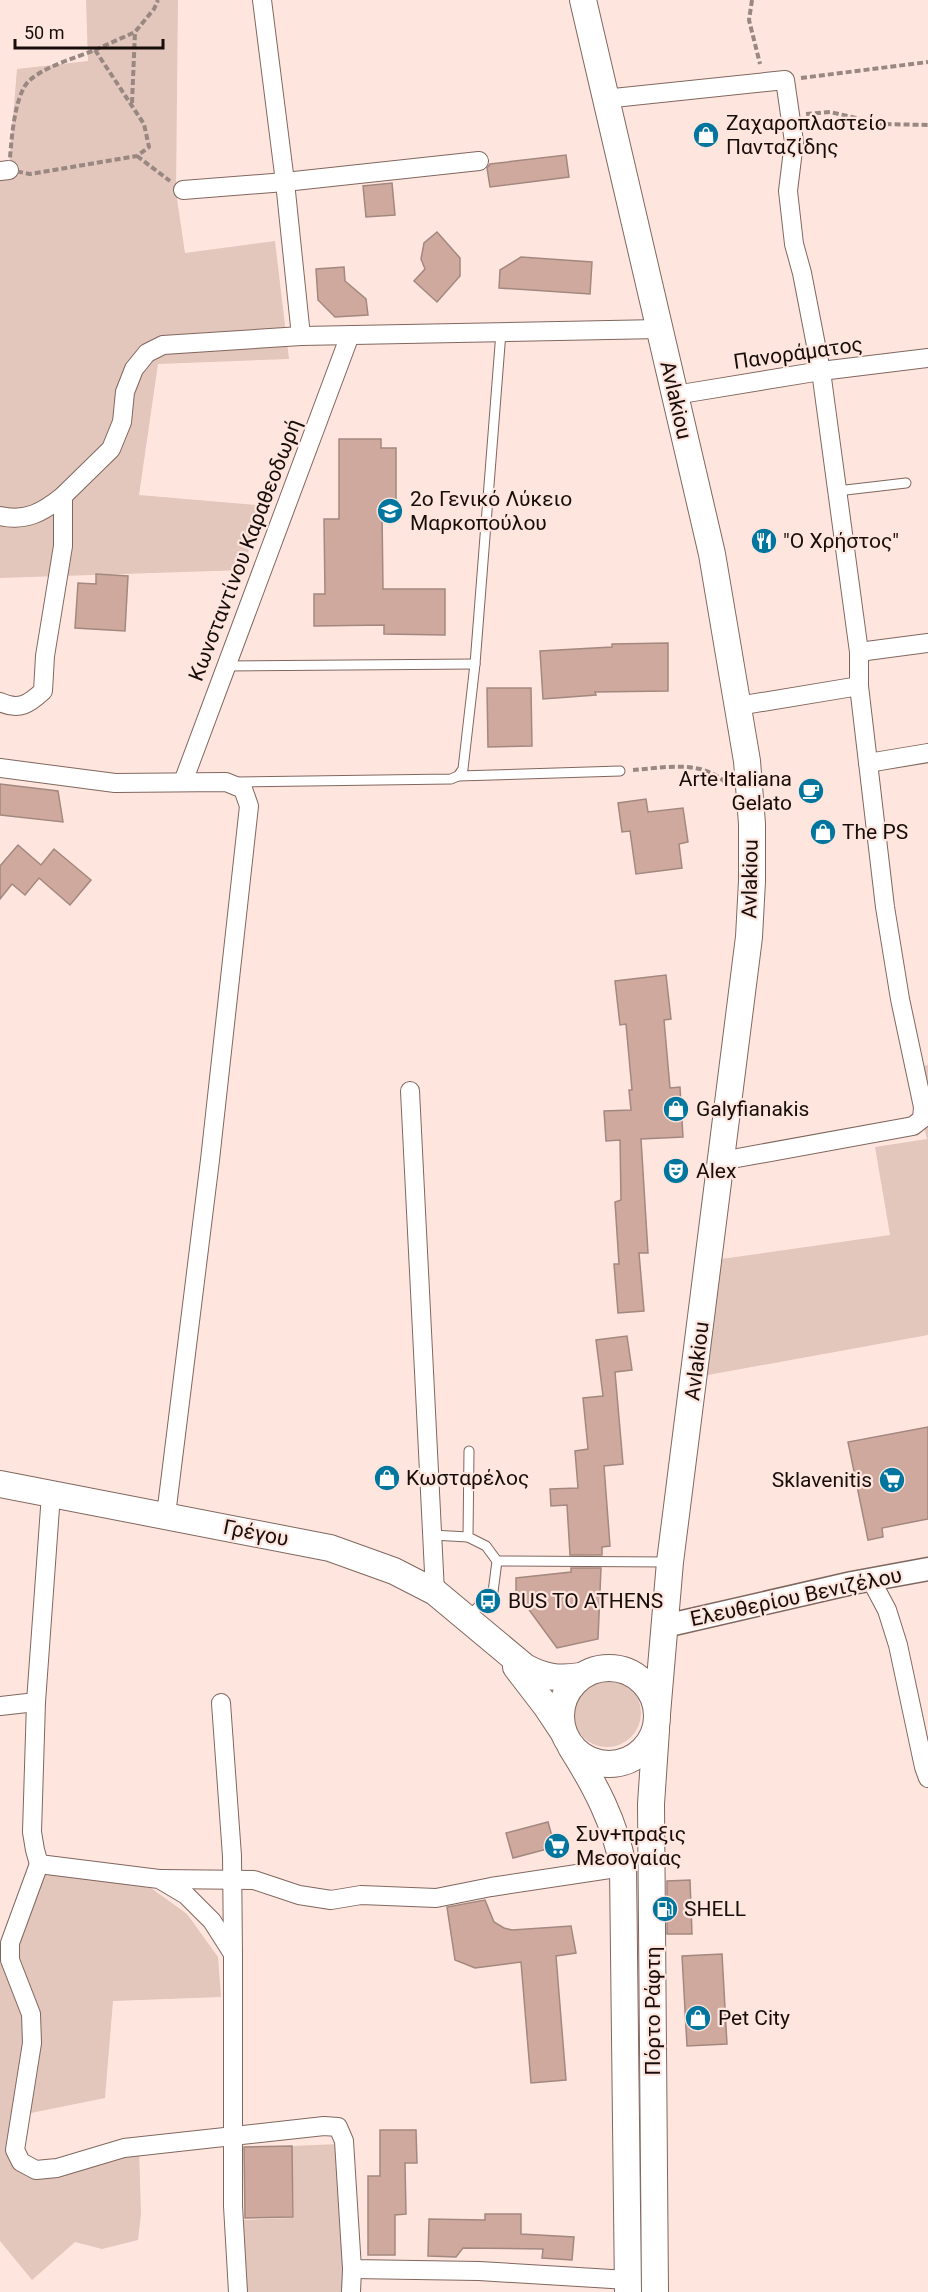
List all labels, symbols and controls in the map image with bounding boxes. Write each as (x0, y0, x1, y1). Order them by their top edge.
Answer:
scale bar (15, 12, 164, 50)
text: 50 m (24, 22, 64, 43)
place label: Ζαχαροπλαστείο Πανταζίδης (726, 111, 887, 159)
shop icon: Ζαχαροπλαστείο Πανταζίδης (691, 120, 721, 150)
street label: Πανοράματος (732, 332, 864, 374)
street label: Avlakiou (655, 359, 697, 441)
street label: Κωνσταντίνου Καραθεοδωρή (184, 416, 306, 684)
place label: 2ο Γενικό Λύκειο Μαρκοπούλου (410, 487, 572, 535)
school or university icon: 2ο Γενικό Λύκειο Μαρκοπούλου (375, 496, 405, 526)
restaurant icon: "Ο Χρήστος" (749, 526, 779, 556)
place label: "Ο Χρήστος" (783, 529, 899, 553)
place label: Arte Italiana Gelato (679, 767, 792, 815)
cafe icon: Arte Italiana Gelato (796, 776, 826, 806)
shop icon: The PS (808, 817, 838, 847)
place label: The PS (842, 820, 908, 844)
street label: Avlakiou (737, 839, 763, 919)
shop icon: Galyfianakis (661, 1094, 691, 1124)
place label: Galyfianakis (696, 1097, 809, 1121)
theatre icon: Alex (661, 1156, 691, 1186)
place label: Alex (696, 1159, 736, 1183)
street label: Avlakiou (680, 1320, 714, 1402)
shop icon: Κωσταρέλος (372, 1463, 402, 1493)
supermarket icon: Sklavenitis (877, 1465, 907, 1495)
place label: Κωσταρέλος (406, 1466, 529, 1490)
place label: Sklavenitis (772, 1468, 872, 1492)
street label: Γρέγου (221, 1515, 291, 1551)
street label: Ελευθερίου Βενιζέλου (688, 1563, 904, 1631)
bus stop icon: BUS TO ATHENS (473, 1586, 503, 1616)
place label: BUS TO ATHENS (508, 1589, 663, 1613)
place label: Συν+πραξις Μεσογαίας (576, 1822, 686, 1870)
supermarket icon: Συν+πραξις Μεσογαίας (542, 1831, 572, 1861)
fuel station icon: SHELL (650, 1894, 680, 1924)
place label: SHELL (684, 1897, 746, 1921)
street label: Πόρτο Ράφτη (641, 1946, 665, 2076)
shop icon: Pet City (683, 2003, 713, 2033)
place label: Pet City (718, 2006, 790, 2030)

